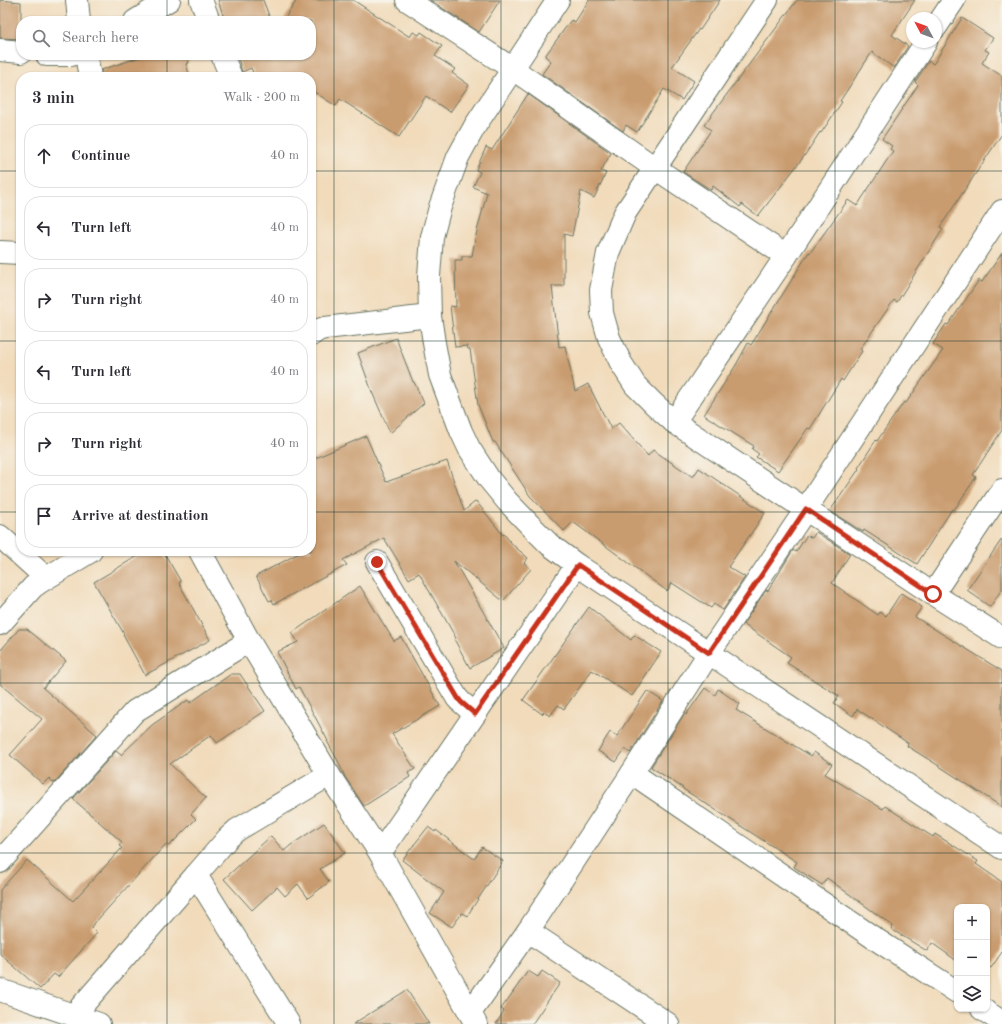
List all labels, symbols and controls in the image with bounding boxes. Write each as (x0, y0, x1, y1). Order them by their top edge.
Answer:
north arrow (906, 12, 942, 48)
search box (16, 16, 316, 60)
icon: search (30, 27, 52, 49)
text: Search here (62, 31, 139, 46)
text: 3 min (32, 90, 75, 107)
text: Walk · 200 m (223, 91, 300, 104)
icon: ahead (33, 145, 55, 167)
text: Continue (71, 149, 130, 164)
text: 40 m (270, 149, 299, 162)
icon: left (33, 217, 55, 239)
text: Turn left (71, 221, 131, 236)
text: 40 m (270, 221, 299, 234)
icon: right (33, 289, 55, 311)
text: Turn right (71, 293, 142, 308)
text: 40 m (270, 293, 299, 306)
icon: left (33, 361, 55, 383)
text: Turn left (71, 365, 131, 380)
text: 40 m (270, 365, 299, 378)
icon: right (33, 433, 55, 455)
text: Turn right (71, 437, 142, 452)
text: 40 m (270, 437, 299, 450)
icon: arrive (33, 505, 55, 527)
text: Arrive at destination (71, 509, 209, 524)
route end (368, 553, 386, 571)
route start (924, 585, 942, 603)
map controls (954, 904, 990, 1012)
button: + (954, 904, 990, 940)
button: − (954, 940, 990, 976)
button: layers (954, 976, 990, 1012)

